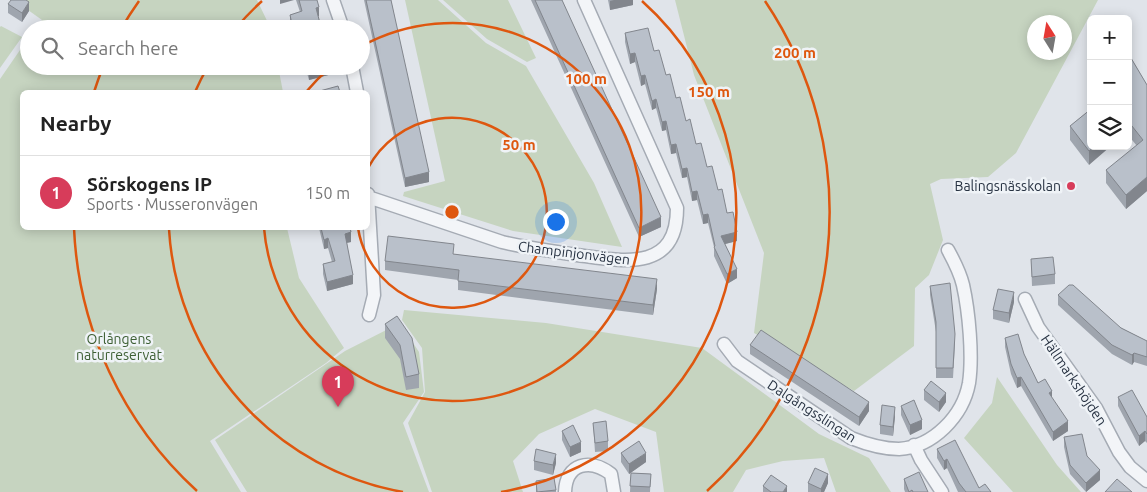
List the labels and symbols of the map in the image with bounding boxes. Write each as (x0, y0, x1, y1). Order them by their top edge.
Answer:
north arrow (1027, 15, 1072, 60)
text: 200 m (774, 44, 816, 61)
text: 100 m (565, 70, 607, 87)
text: 150 m (688, 83, 730, 100)
text: 50 m (502, 136, 536, 153)
place label: Balingsnässkolan (955, 178, 1061, 194)
marker: Balingsnässkolan (1065, 180, 1077, 192)
centre of rings (443, 203, 461, 221)
your location (543, 209, 569, 235)
street label: Champinjonvägen (517, 238, 631, 268)
park label: Orlångens naturreservat (76, 331, 162, 363)
street label: Hällmarkshöjden (1038, 332, 1110, 428)
pin: 1 (322, 366, 354, 407)
street label: Dalgångsslingan (765, 376, 859, 446)

